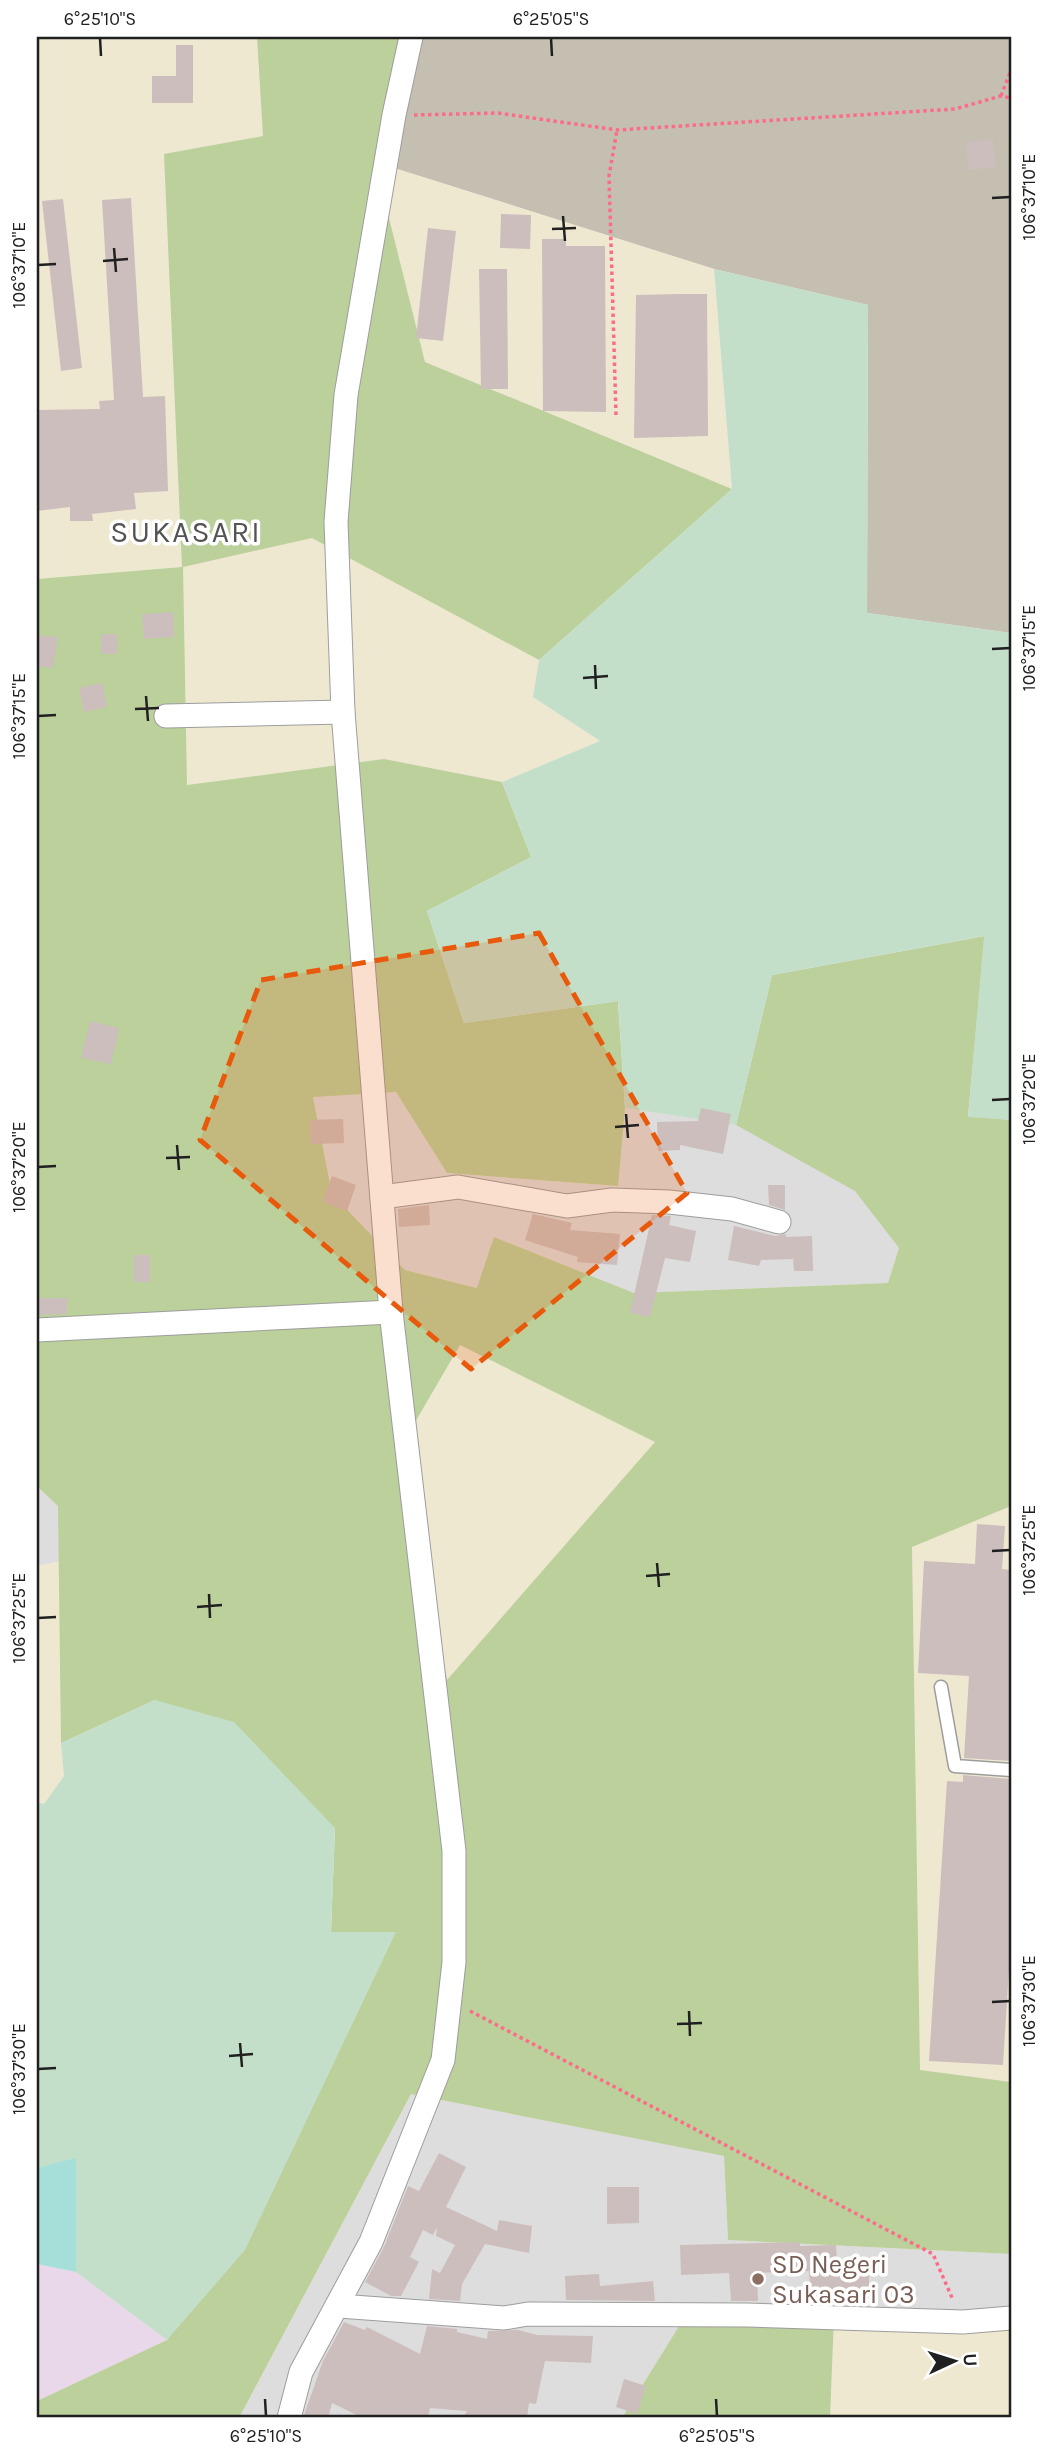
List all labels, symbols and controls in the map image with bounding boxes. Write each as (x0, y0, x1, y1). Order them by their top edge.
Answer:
text: 6°25'10"S (64, 8, 136, 30)
text: 6°25'05"S (513, 8, 589, 30)
text: 106°37'10"E (1018, 154, 1040, 240)
text: 106°37'10"E (8, 222, 30, 308)
district label: SUKASARI (110, 514, 262, 550)
text: 106°37'15"E (1018, 605, 1040, 691)
text: 106°37'15"E (8, 673, 30, 759)
text: 106°37'20"E (1018, 1053, 1040, 1145)
text: 106°37'20"E (8, 1121, 30, 1213)
text: 106°37'25"E (1018, 1505, 1040, 1595)
text: 106°37'25"E (8, 1573, 30, 1663)
text: 106°37'30"E (1018, 1955, 1040, 2047)
text: 106°37'30"E (8, 2023, 30, 2115)
place label: SD Negeri Sukasari 03 (772, 2249, 915, 2310)
marker: SD Negeri Sukasari 03 (750, 2271, 766, 2287)
north arrow (918, 2326, 988, 2396)
text: U (959, 2353, 981, 2367)
text: 6°25'10"S (230, 2425, 302, 2447)
text: 6°25'05"S (679, 2425, 755, 2447)

